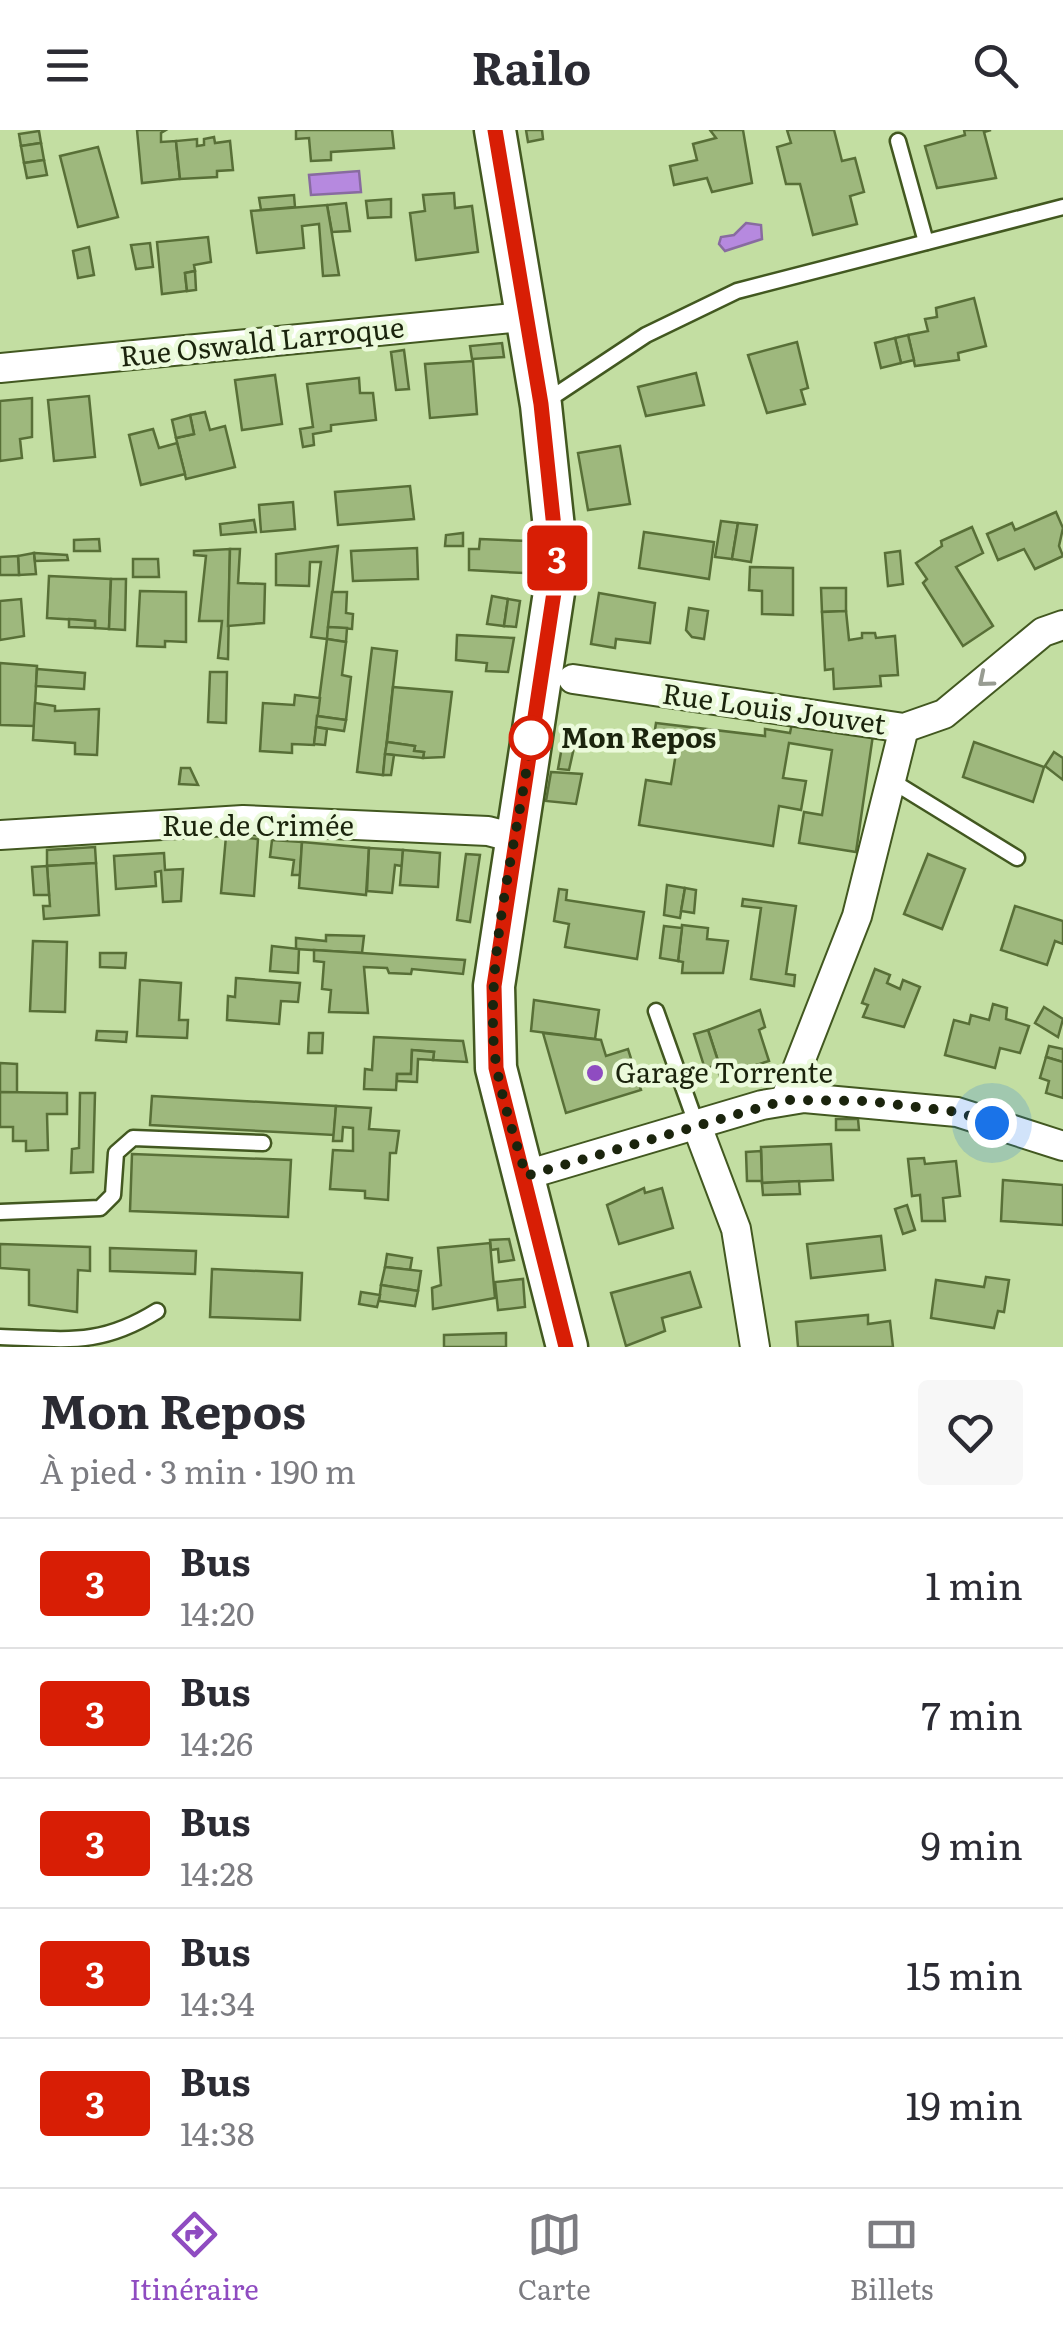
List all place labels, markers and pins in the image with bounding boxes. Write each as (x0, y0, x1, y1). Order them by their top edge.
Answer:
place label: Mon Repos (561, 715, 716, 757)
marker: Mon Repos (510, 717, 552, 759)
place label: Garage Torrente (615, 1050, 833, 1092)
marker: Garage Torrente (584, 1062, 606, 1084)

